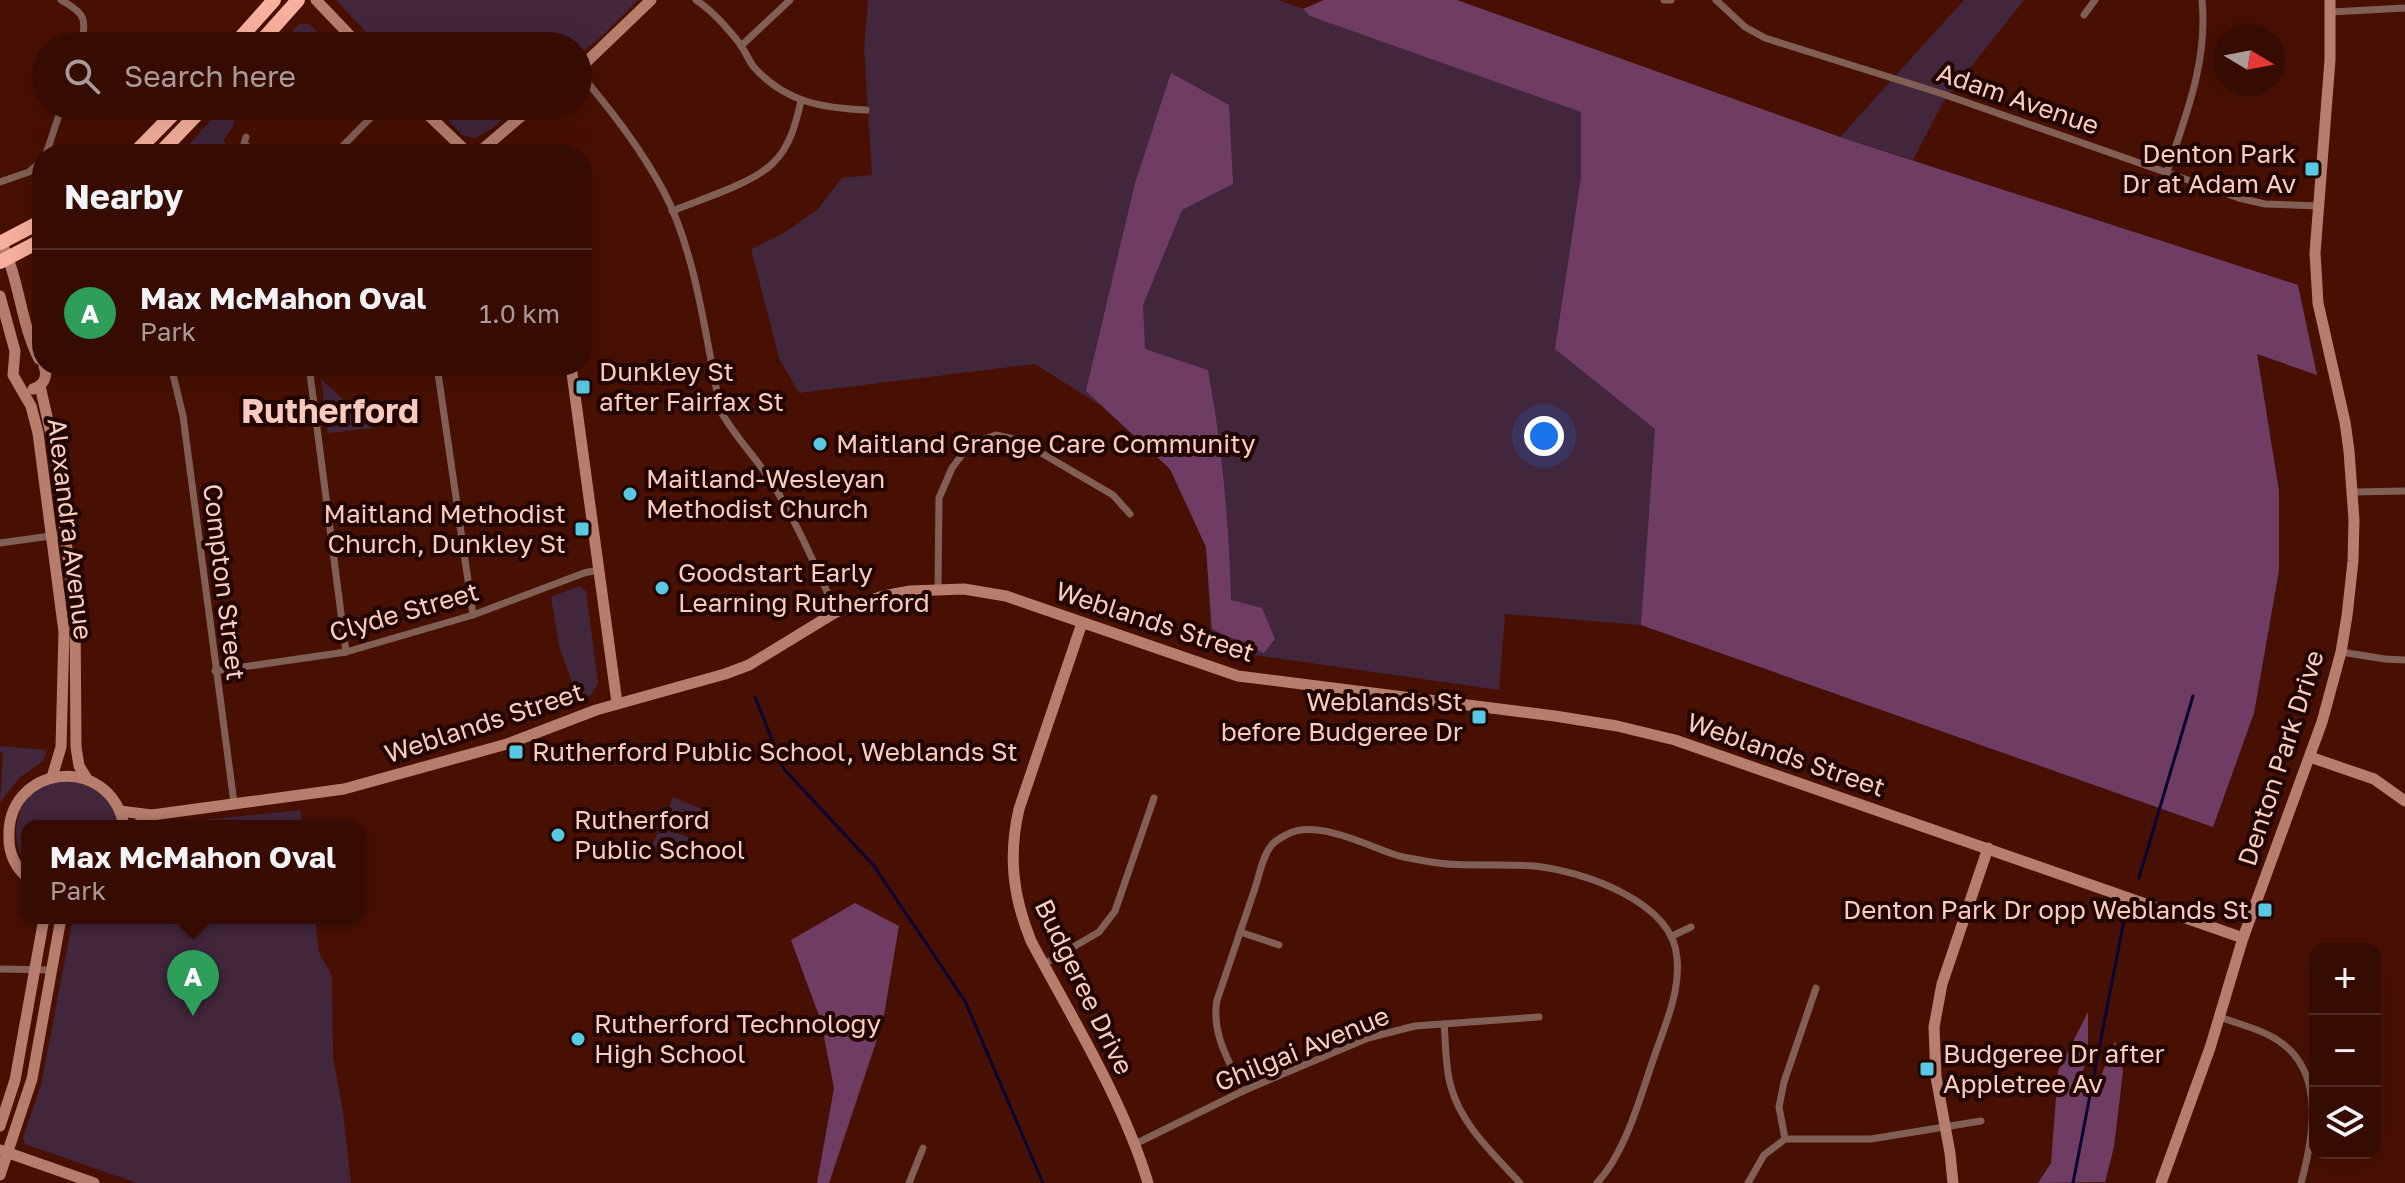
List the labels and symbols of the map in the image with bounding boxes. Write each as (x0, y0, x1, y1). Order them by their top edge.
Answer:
north arrow (2213, 24, 2285, 96)
street label: Adam Avenue (1933, 56, 2103, 141)
place label: Denton Park Dr at Adam Av (2122, 138, 2296, 199)
marker: Denton Park Dr at Adam Av (2303, 160, 2321, 178)
place label: Dunkley St after Fairfax St (599, 356, 784, 417)
marker: Dunkley St after Fairfax St (574, 378, 592, 396)
district label: Rutherford (241, 390, 419, 430)
street label: Alexandra Avenue (42, 416, 99, 642)
your location (1524, 416, 1564, 456)
place label: Maitland Grange Care Community (836, 428, 1256, 459)
marker: Maitland Grange Care Community (811, 435, 829, 453)
place label: Maitland-Wesleyan Methodist Church (646, 463, 885, 524)
street label: Compton Street (197, 482, 252, 682)
marker: Maitland-Wesleyan Methodist Church (621, 485, 639, 503)
place label: Maitland Methodist Church, Dunkley St (324, 498, 566, 559)
marker: Maitland Methodist Church, Dunkley St (573, 520, 591, 538)
place label: Goodstart Early Learning Rutherford (678, 557, 930, 618)
street label: Clyde Street (326, 575, 482, 648)
street label: Weblands Street (1052, 575, 1258, 668)
marker: Goodstart Early Learning Rutherford (653, 579, 671, 597)
street label: Denton Park Drive (2231, 646, 2330, 869)
street label: Weblands Street (381, 676, 587, 769)
place label: Weblands St before Budgeree Dr (1221, 686, 1463, 747)
street label: Weblands Street (1683, 706, 1889, 803)
marker: Weblands St before Budgeree Dr (1470, 708, 1488, 726)
place label: Rutherford Public School, Weblands St (532, 736, 1018, 767)
marker: Rutherford Public School, Weblands St (507, 743, 525, 761)
place label: Rutherford Public School (574, 804, 745, 865)
marker: Rutherford Public School (549, 826, 567, 844)
street label: Budgeree Drive (1029, 894, 1140, 1079)
place label: Denton Park Dr opp Weblands St (1843, 894, 2249, 925)
marker: Denton Park Dr opp Weblands St (2256, 901, 2274, 919)
pin: A (167, 950, 219, 1016)
street label: Ghilgai Avenue (1210, 999, 1394, 1098)
place label: Rutherford Technology High School (594, 1008, 881, 1069)
marker: Rutherford Technology High School (569, 1030, 587, 1048)
place label: Budgeree Dr after Appletree Av (1943, 1038, 2165, 1099)
marker: Budgeree Dr after Appletree Av (1918, 1060, 1936, 1078)

